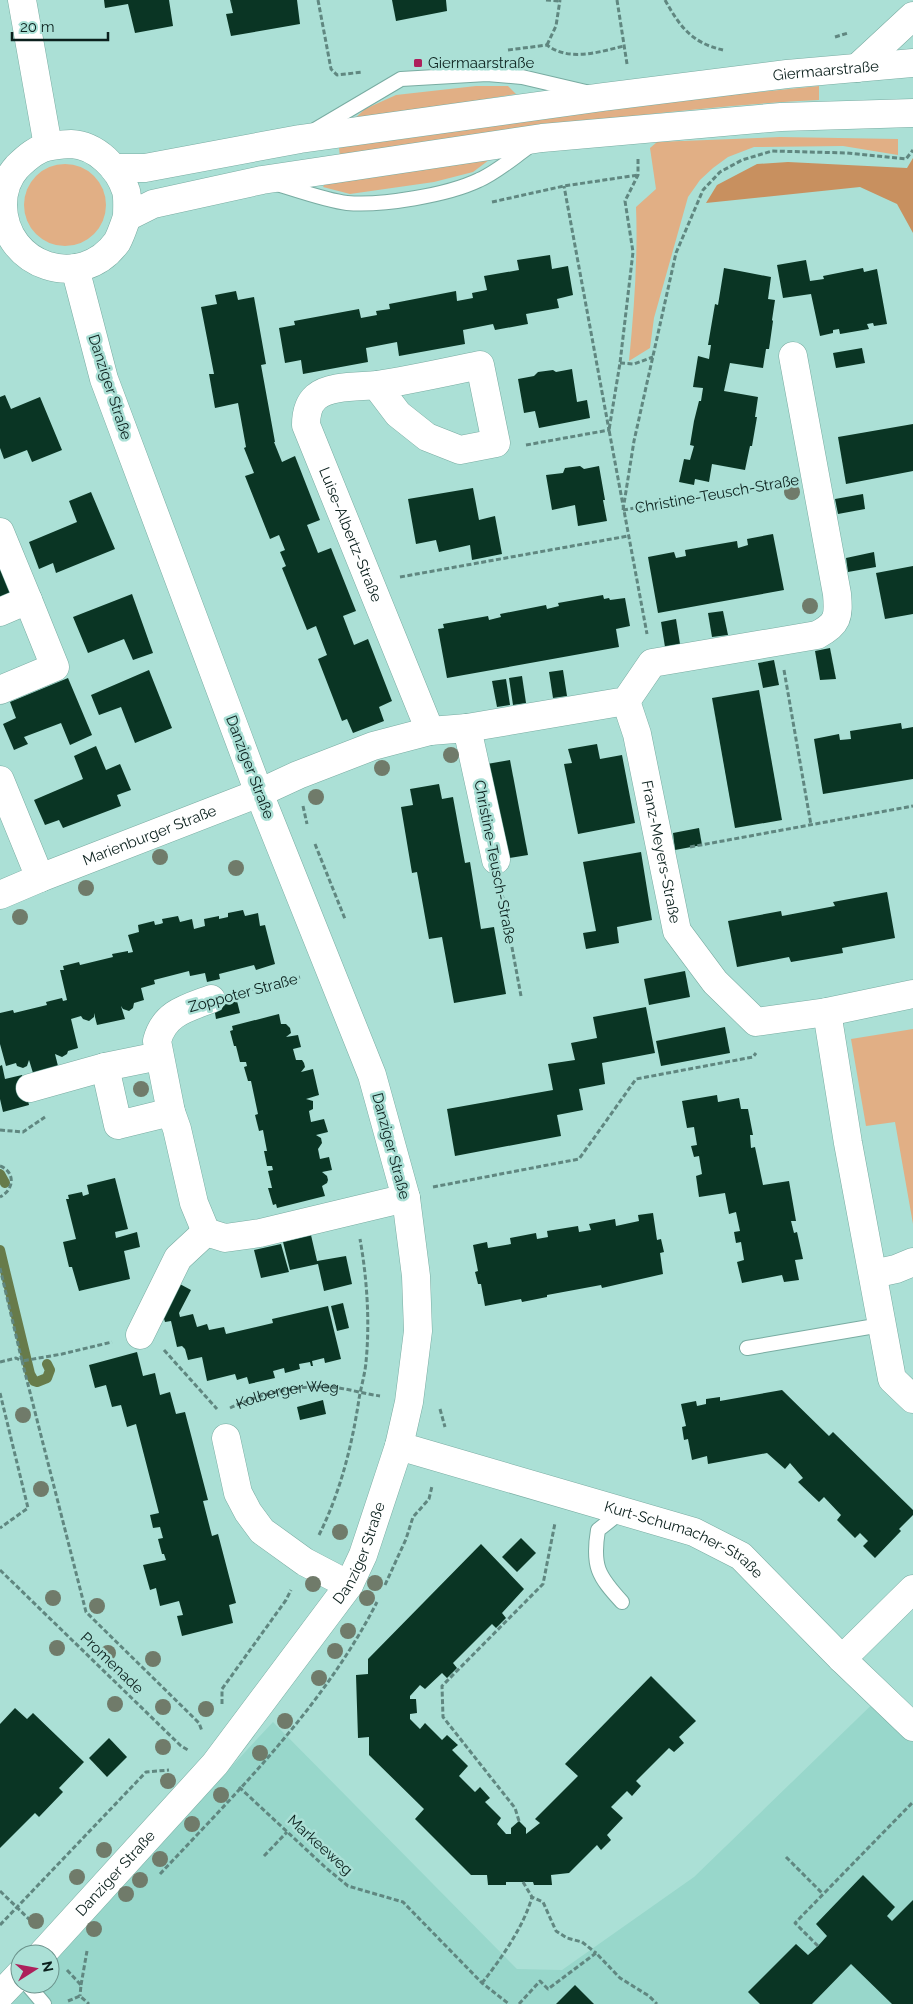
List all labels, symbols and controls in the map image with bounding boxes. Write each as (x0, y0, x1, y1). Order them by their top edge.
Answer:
scale bar (12, 10, 109, 42)
text: 20 m (20, 18, 55, 36)
place label: Giermaarstraße (428, 54, 534, 72)
marker: Giermaarstraße (412, 57, 424, 69)
street label: Giermaarstraße (772, 57, 880, 85)
street label: Danziger Straße (85, 332, 136, 442)
street label: Luise-Albertz-Straße (315, 465, 386, 605)
street label: Christine-Teusch-Straße (634, 471, 801, 517)
street label: Danziger Straße (222, 713, 278, 822)
street label: Christine-Teusch-Straße (470, 779, 520, 945)
street label: Franz-Meyers-Straße (638, 779, 684, 925)
street label: Marienburger Straße (80, 801, 219, 870)
street label: Zoppoter Straße (186, 970, 300, 1016)
street label: Danziger Straße (368, 1091, 414, 1201)
street label: Kolberger Weg (233, 1378, 340, 1413)
street label: Kurt-Schumacher-Straße (602, 1497, 767, 1582)
street label: Danziger Straße (329, 1500, 389, 1608)
street label: Promenade (77, 1628, 147, 1698)
street label: Markeeweg (284, 1811, 356, 1879)
street label: Danziger Straße (72, 1827, 159, 1920)
north arrow (10, 1944, 60, 1994)
text: N (39, 1960, 57, 1973)

